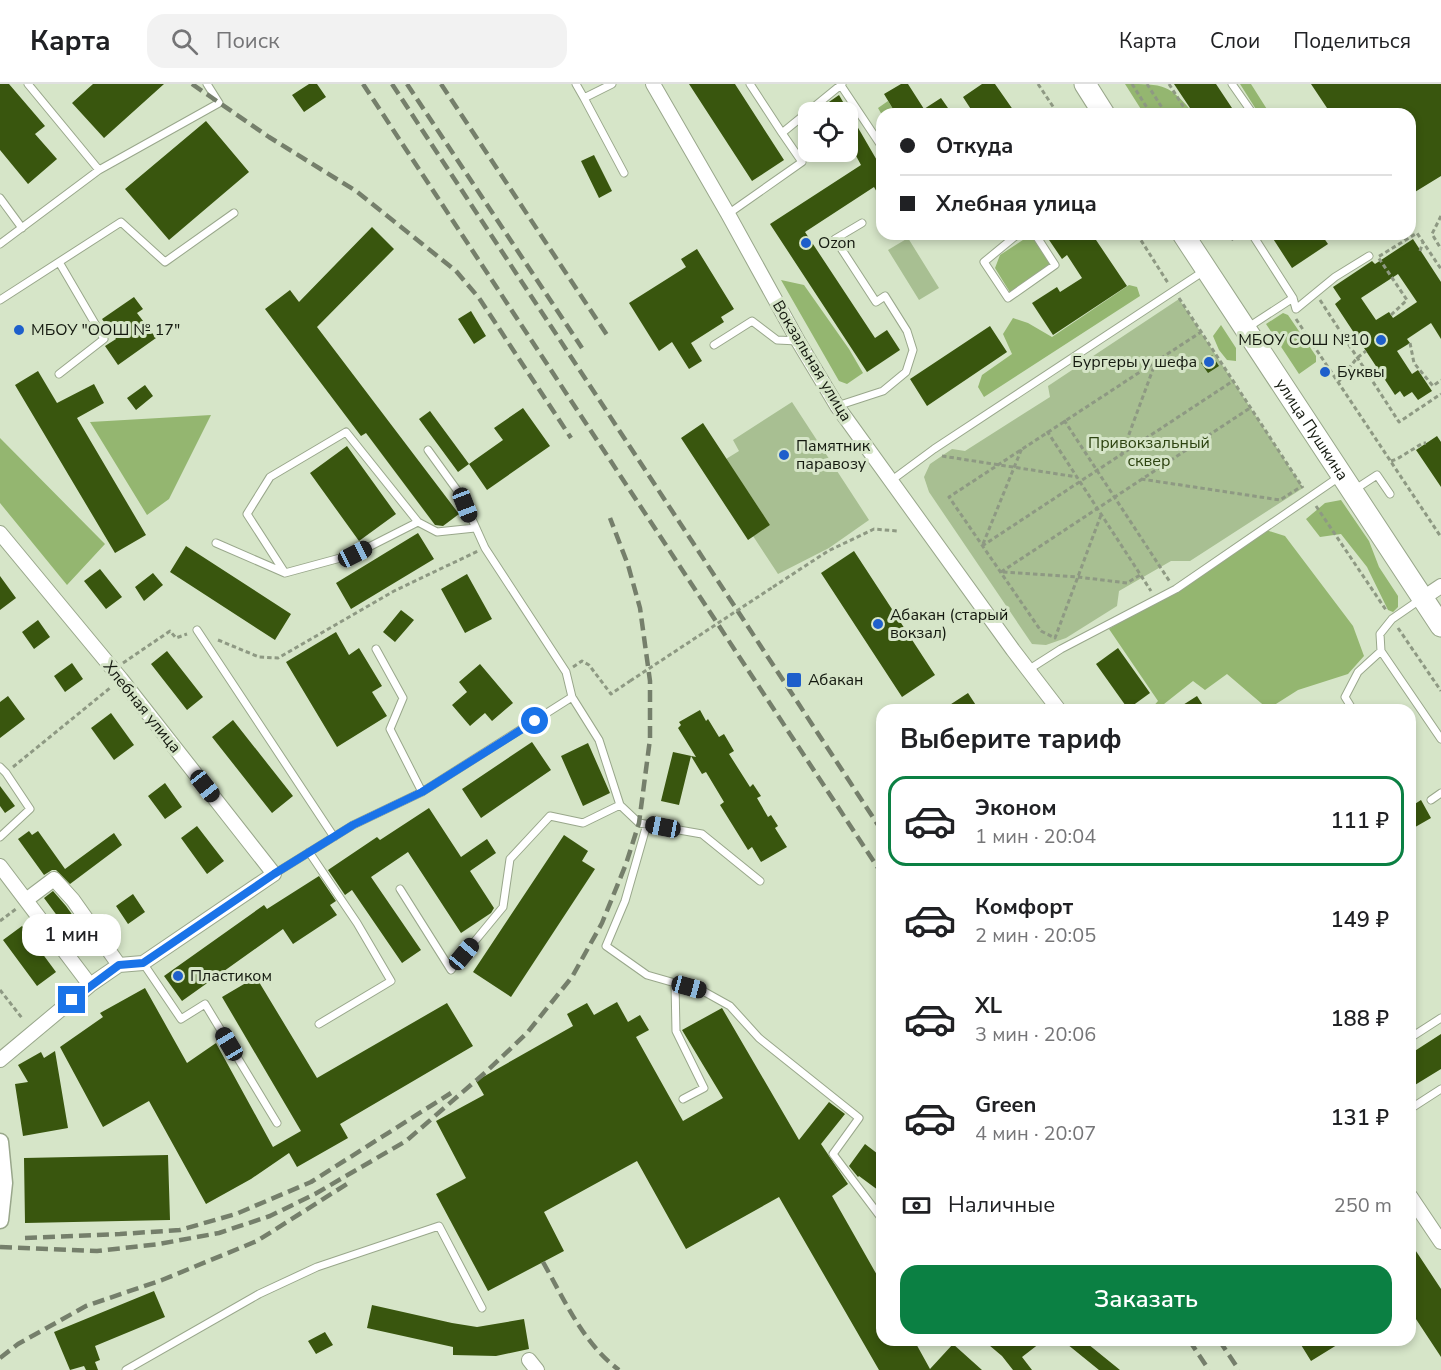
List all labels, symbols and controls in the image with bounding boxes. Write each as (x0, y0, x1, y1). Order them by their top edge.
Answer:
search box (147, 14, 567, 68)
text: Карта (30, 22, 111, 60)
icon: search (168, 25, 201, 58)
text: Поиск (216, 26, 280, 56)
text: Карта (1119, 27, 1177, 55)
text: Слои (1210, 27, 1260, 55)
text: Поделиться (1293, 27, 1411, 55)
map controls (798, 102, 858, 162)
button: locate (798, 102, 858, 162)
text: Откуда (936, 131, 1013, 161)
text: Хлебная улица (936, 189, 1097, 219)
place label: Ozon (818, 232, 856, 254)
marker: Ozon (799, 236, 813, 250)
street label: Вокзальная улица (767, 296, 857, 426)
place label: МБОУ "ООШ № 17" (31, 319, 180, 341)
marker: МБОУ "ООШ № 17" (12, 323, 26, 337)
place label: МБОУ СОШ №10 (1238, 329, 1369, 351)
marker: МБОУ СОШ №10 (1374, 333, 1388, 347)
place label: Бургеры у шефа (1072, 351, 1197, 373)
marker: Бургеры у шефа (1202, 355, 1216, 369)
place label: Буквы (1337, 361, 1385, 383)
marker: Буквы (1318, 365, 1332, 379)
street label: улица Пушкина (1270, 374, 1353, 485)
park label: Привокзальный сквер (1088, 432, 1210, 472)
place label: Памятник паравозу (796, 435, 871, 475)
marker: Памятник паравозу (777, 448, 791, 462)
car (450, 485, 480, 525)
car (335, 538, 375, 570)
place label: Абакан (старый вокзал) (890, 604, 1008, 644)
marker: Абакан (старый вокзал) (871, 617, 885, 631)
street label: Хлебная улица (98, 656, 186, 758)
place label: Абакан (808, 669, 863, 691)
marker: Абакан (785, 671, 803, 689)
route start (521, 707, 548, 734)
text: Выберите тариф (900, 721, 1122, 758)
car (187, 766, 223, 806)
text: Эконом (975, 793, 1057, 823)
icon: car (903, 794, 957, 848)
text: 111 ₽ (1330, 806, 1389, 836)
car (644, 815, 682, 839)
text: 1 мин · 20:04 (975, 823, 1096, 850)
text: Комфорт (975, 892, 1073, 922)
icon: car (903, 893, 957, 947)
text: 149 ₽ (1330, 905, 1389, 935)
callout: 1 мин (22, 913, 122, 955)
text: 1 мин (44, 921, 99, 948)
text: 2 мин · 20:05 (975, 922, 1096, 949)
car (446, 934, 482, 974)
place label: Пластиком (190, 965, 272, 987)
marker: Пластиком (171, 969, 185, 983)
car (669, 974, 709, 1000)
route end (58, 986, 85, 1013)
text: XL (975, 991, 1002, 1021)
icon: car (903, 992, 957, 1046)
text: 188 ₽ (1330, 1004, 1389, 1034)
text: 3 мин · 20:06 (975, 1021, 1096, 1048)
car (212, 1024, 246, 1064)
text: Green (975, 1090, 1036, 1120)
icon: car (903, 1091, 957, 1145)
text: 131 ₽ (1330, 1103, 1389, 1133)
text: 4 мин · 20:07 (975, 1120, 1096, 1147)
icon: cash (900, 1189, 933, 1222)
text: Наличные (948, 1190, 1055, 1220)
text: 250 m (1334, 1192, 1392, 1219)
button: Заказать (900, 1265, 1392, 1334)

